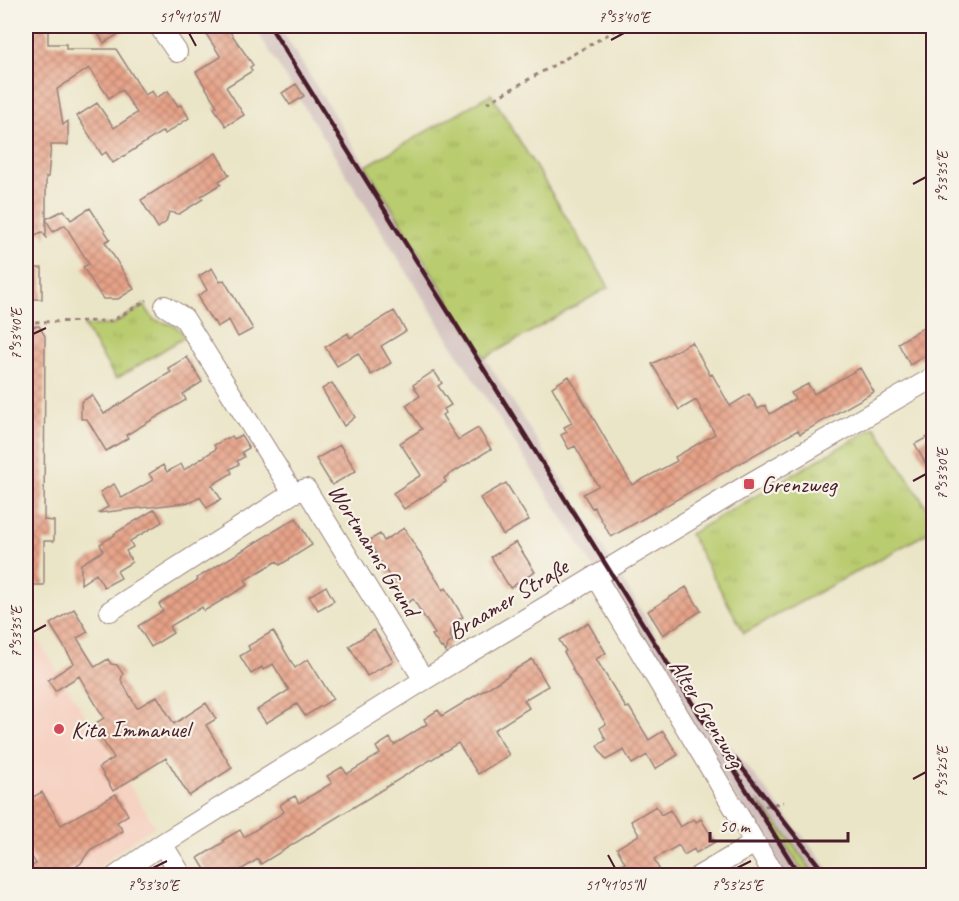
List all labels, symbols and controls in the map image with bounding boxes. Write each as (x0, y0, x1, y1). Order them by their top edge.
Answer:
text: 51°41'05"N (159, 8, 222, 27)
text: 7°53'40"E (598, 8, 652, 27)
text: 7°53'35"E (933, 149, 952, 203)
text: 7°53'40"E (7, 306, 26, 360)
text: 7°53'30"E (933, 446, 952, 500)
place label: Grenzweg (761, 469, 839, 499)
marker: Grenzweg (742, 477, 756, 491)
street label: Wortmanns Grund (321, 478, 428, 625)
street label: Braamer Straße (443, 550, 575, 647)
text: 7°53'35"E (7, 604, 26, 658)
street label: Alter Grenzweg (663, 653, 752, 775)
place label: Kita Immanuel (71, 714, 194, 744)
marker: Kita Immanuel (52, 722, 66, 736)
text: 7°53'25"E (933, 744, 952, 798)
scale bar (710, 805, 848, 843)
text: 50 m (719, 815, 752, 837)
text: 7°53'30"E (127, 876, 181, 895)
text: 51°41'05"N (585, 876, 648, 895)
text: 7°53'25"E (711, 876, 765, 895)

